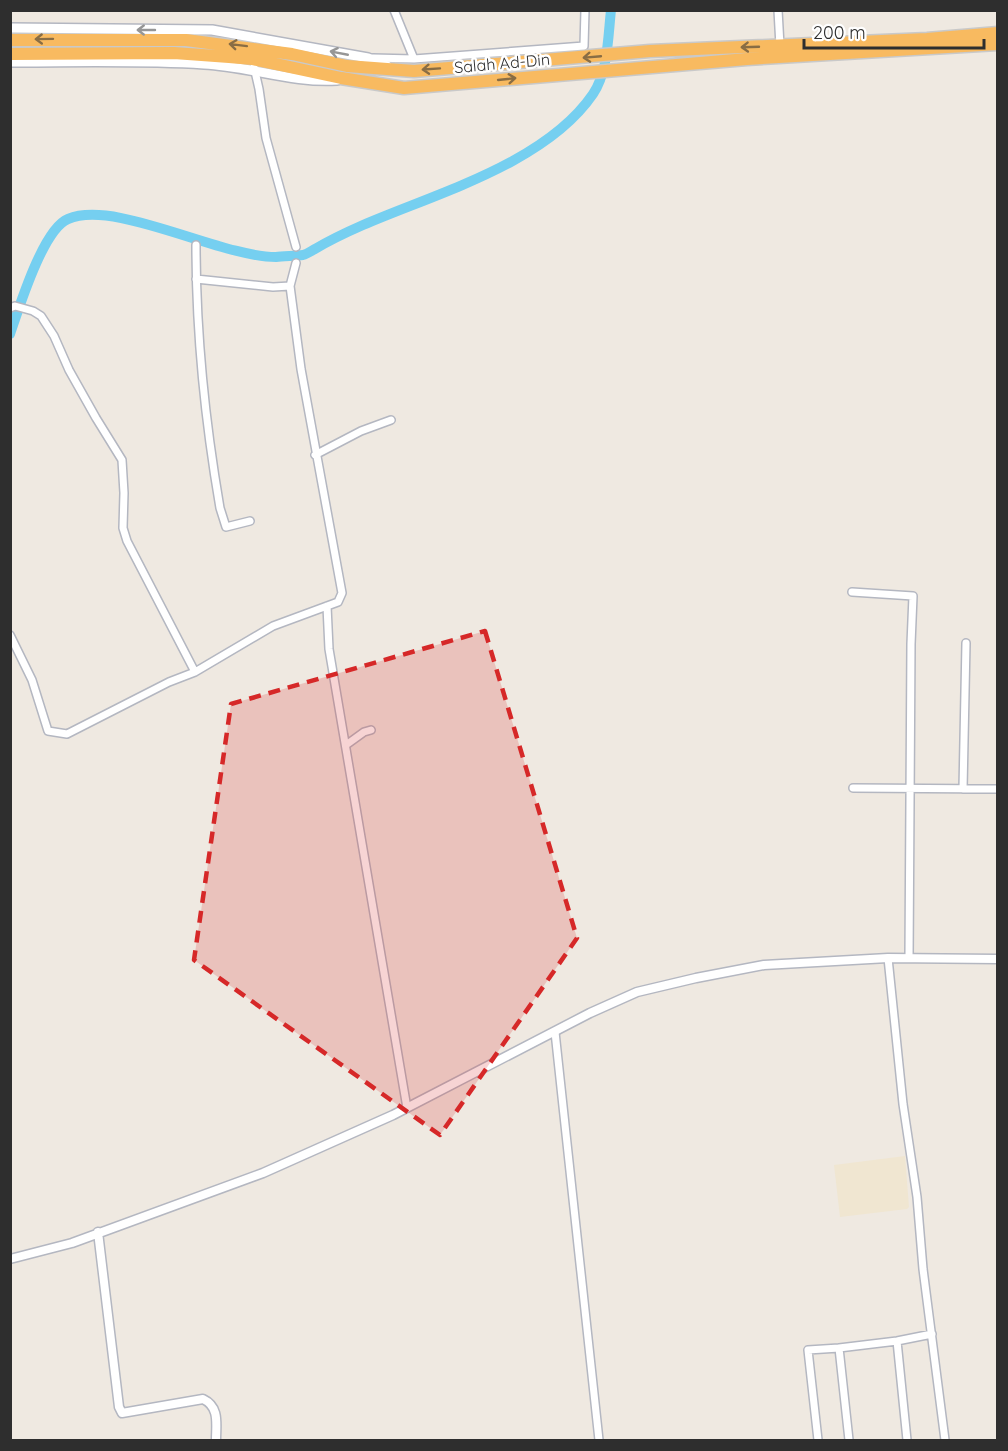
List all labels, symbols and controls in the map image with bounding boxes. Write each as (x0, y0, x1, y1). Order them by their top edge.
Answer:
scale bar (804, 12, 984, 50)
text: 200 m (813, 21, 866, 44)
one-way arrow (137, 24, 157, 35)
one-way arrow (34, 34, 54, 45)
one-way arrow (229, 40, 249, 51)
one-way arrow (741, 41, 761, 52)
one-way arrow (330, 47, 350, 58)
street label: Salah Ad-Din (453, 49, 551, 77)
one-way arrow (582, 51, 602, 62)
one-way arrow (421, 64, 441, 75)
one-way arrow (496, 73, 516, 84)

